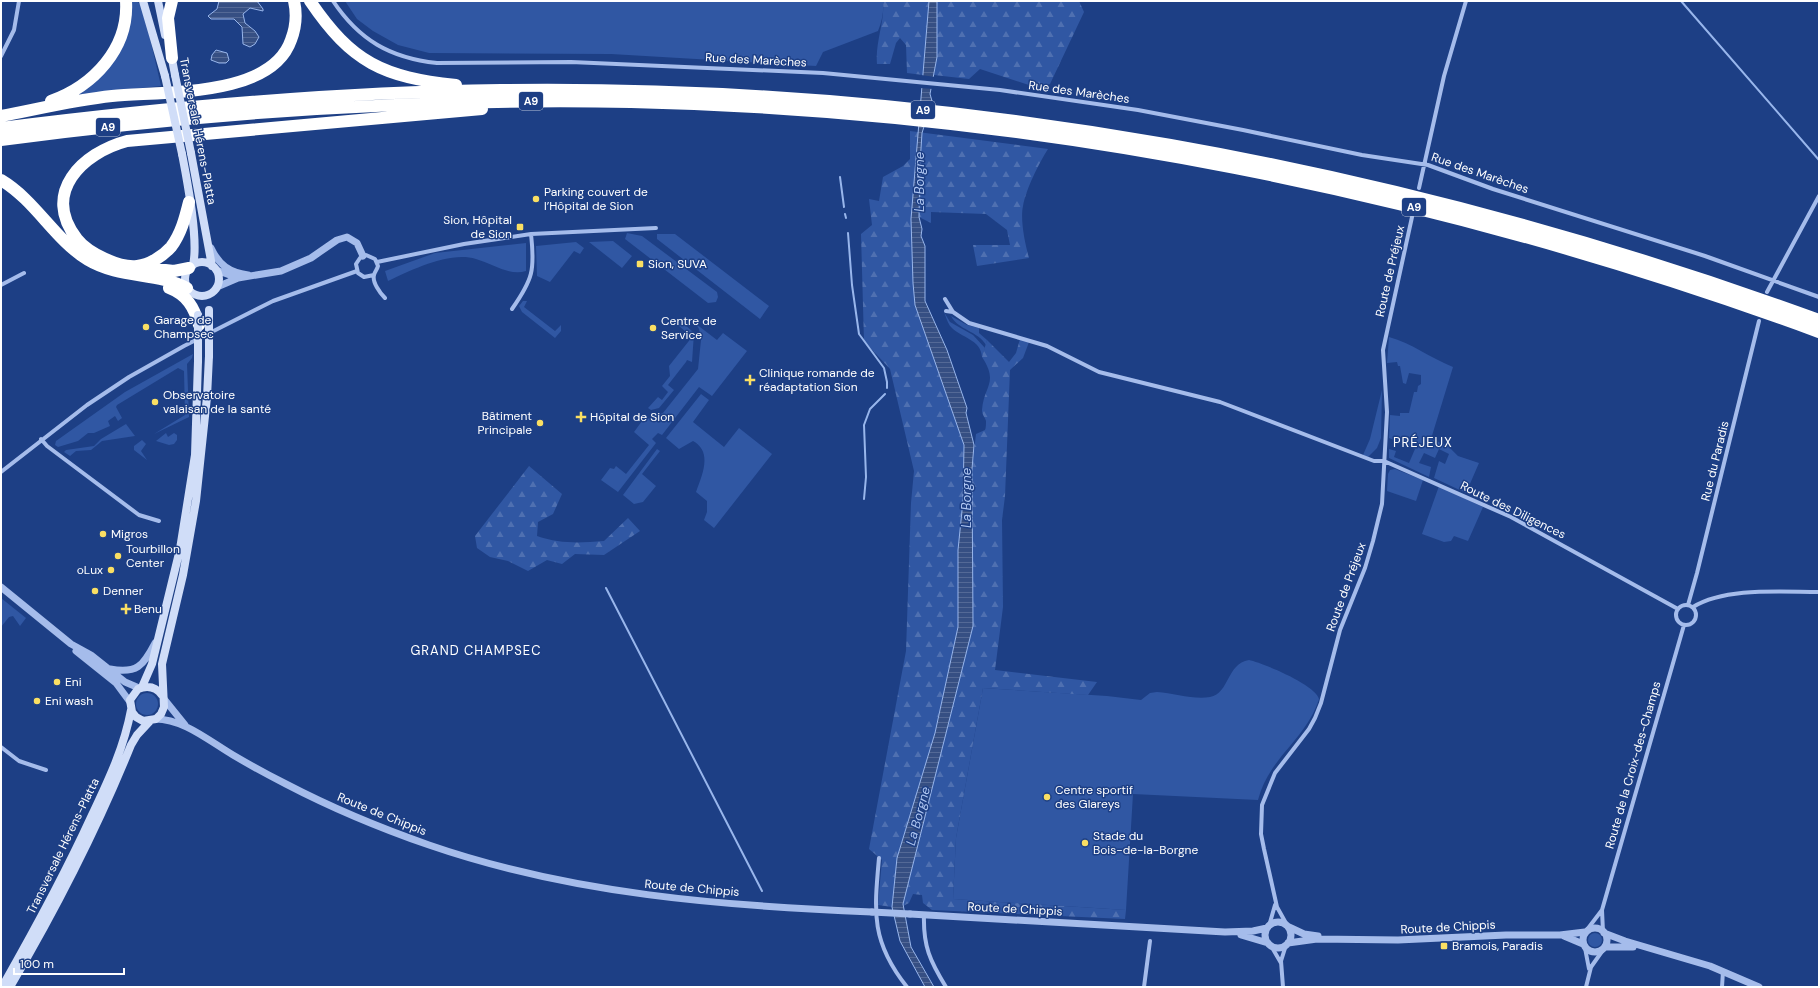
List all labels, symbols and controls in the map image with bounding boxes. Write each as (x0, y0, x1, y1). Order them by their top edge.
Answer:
street label: Rue des Marèches (705, 49, 807, 71)
street label: Transversale Hérens-Platta (176, 56, 220, 206)
street label: Rue des Marèches (1027, 77, 1131, 107)
road number: A9 (519, 92, 543, 110)
road number: A9 (911, 101, 935, 119)
road number: A9 (96, 118, 120, 136)
street label: Rue des Marèches (1429, 149, 1531, 197)
water label: La Borgne (911, 152, 928, 212)
place label: Parking couvert de l’Hôpital de Sion (544, 184, 648, 214)
marker: Parking couvert de l’Hôpital de Sion (531, 194, 541, 204)
road number: A9 (1402, 198, 1426, 216)
place label: Sion, Hôpital de Sion (443, 212, 512, 242)
marker: Sion, Hôpital de Sion (515, 222, 525, 232)
street label: Route de Préjeux (1372, 224, 1408, 318)
place label: Sion, SUVA (648, 256, 707, 272)
marker: Sion, SUVA (635, 259, 645, 269)
place label: Garage de Champsec (154, 312, 214, 342)
place label: Centre de Service (661, 313, 717, 343)
marker: Garage de Champsec (141, 322, 151, 332)
marker: Centre de Service (648, 323, 658, 333)
place label: Clinique romande de réadaptation Sion (759, 365, 875, 395)
marker: Clinique romande de réadaptation Sion (744, 374, 756, 386)
place label: Observatoire valaisan de la santé (163, 387, 271, 417)
marker: Observatoire valaisan de la santé (150, 397, 160, 407)
place label: Bâtiment Principale (478, 408, 532, 438)
place label: Hôpital de Sion (590, 409, 674, 425)
marker: Hôpital de Sion (575, 411, 587, 423)
marker: Bâtiment Principale (535, 418, 545, 428)
street label: Rue du Paradis (1697, 419, 1733, 503)
district label: PRÉJEUX (1393, 433, 1453, 451)
water label: La Borgne (958, 468, 975, 528)
street label: Route des Diligences (1458, 478, 1568, 542)
place label: Migros (111, 526, 148, 542)
marker: Migros (98, 529, 108, 539)
street label: Route de Préjeux (1323, 540, 1370, 634)
place label: Tourbillon Center (126, 541, 180, 571)
marker: Tourbillon Center (113, 551, 123, 561)
place label: oLux (77, 562, 103, 578)
marker: oLux (106, 565, 116, 575)
place label: Denner (103, 583, 144, 599)
marker: Denner (90, 586, 100, 596)
place label: Benu (134, 601, 162, 617)
marker: Benu (121, 604, 131, 614)
district label: GRAND CHAMPSEC (410, 642, 542, 659)
place label: Eni (65, 674, 82, 690)
marker: Eni (52, 677, 62, 687)
street label: Route de la Croix-des-Champs (1601, 679, 1665, 851)
place label: Eni wash (45, 693, 93, 709)
marker: Eni wash (32, 696, 42, 706)
street label: Transversale Hérens-Platta (23, 775, 103, 917)
place label: Centre sportif des Glareys (1055, 782, 1133, 812)
water label: La Borgne (902, 785, 934, 847)
street label: Route de Chippis (335, 789, 429, 839)
marker: Centre sportif des Glareys (1042, 792, 1052, 802)
place label: Stade du Bois-de-la-Borgne (1093, 828, 1199, 858)
marker: Stade du Bois-de-la-Borgne (1080, 838, 1090, 848)
street label: Route de Chippis (644, 876, 740, 900)
street label: Route de Chippis (967, 899, 1063, 919)
street label: Route de Chippis (1400, 917, 1496, 937)
place label: Bramois, Paradis (1452, 938, 1543, 954)
marker: Bramois, Paradis (1439, 941, 1449, 951)
scale bar (14, 950, 124, 976)
text: 100 m (20, 956, 54, 972)

